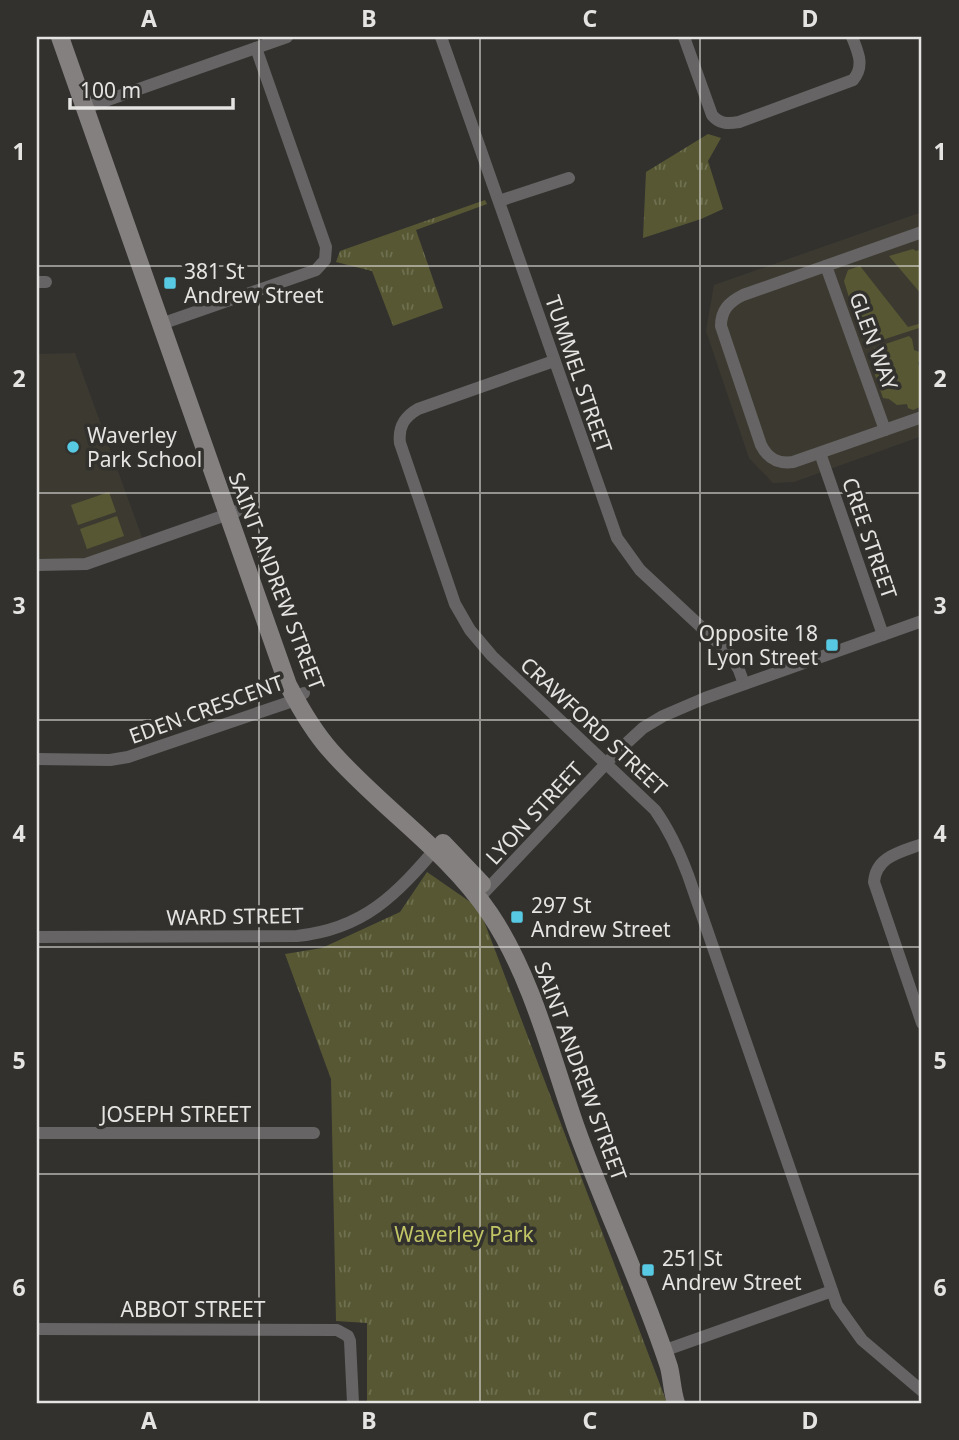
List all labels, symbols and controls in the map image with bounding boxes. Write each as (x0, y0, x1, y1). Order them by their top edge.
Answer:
text: A (141, 2, 157, 34)
text: B (361, 2, 377, 34)
text: C (583, 2, 598, 34)
text: D (802, 2, 818, 34)
scale bar (70, 66, 233, 110)
text: 100 m (80, 76, 141, 104)
text: 1 (12, 135, 26, 167)
text: 1 (933, 135, 947, 167)
place label: 381 St Andrew Street (184, 257, 324, 309)
marker: 381 St Andrew Street (162, 275, 178, 291)
street label: GLEN WAY (843, 288, 905, 394)
street label: TUMMEL STREET (539, 292, 619, 457)
text: 2 (12, 362, 26, 394)
text: 2 (933, 362, 947, 394)
place label: Waverley Park School (87, 421, 202, 473)
marker: Waverley Park School (65, 439, 81, 455)
street label: SAINT ANDREW STREET (223, 468, 332, 694)
street label: CREE STREET (836, 474, 904, 603)
text: 3 (12, 589, 26, 621)
text: 3 (933, 589, 947, 621)
place label: Opposite 18 Lyon Street (699, 619, 818, 671)
marker: Opposite 18 Lyon Street (824, 637, 840, 653)
street label: CRAWFORD STREET (515, 651, 674, 802)
street label: EDEN CRESCENT (125, 668, 287, 750)
street label: LYON STREET (479, 755, 589, 870)
text: 4 (12, 817, 26, 849)
text: 4 (933, 817, 947, 849)
place label: 297 St Andrew Street (531, 891, 671, 943)
street label: WARD STREET (166, 901, 304, 931)
marker: 297 St Andrew Street (509, 909, 525, 925)
street label: SAINT ANDREW STREET (528, 958, 634, 1185)
text: 5 (12, 1044, 26, 1076)
text: 5 (933, 1044, 947, 1076)
street label: JOSEPH STREET (99, 1100, 252, 1128)
park label: Waverley Park (394, 1220, 535, 1248)
place label: 251 St Andrew Street (662, 1244, 802, 1296)
marker: 251 St Andrew Street (640, 1262, 656, 1278)
text: 6 (12, 1271, 26, 1303)
text: 6 (933, 1271, 947, 1303)
street label: ABBOT STREET (121, 1295, 266, 1323)
text: A (141, 1404, 157, 1436)
text: B (361, 1404, 377, 1436)
text: C (583, 1404, 598, 1436)
text: D (802, 1404, 818, 1436)

